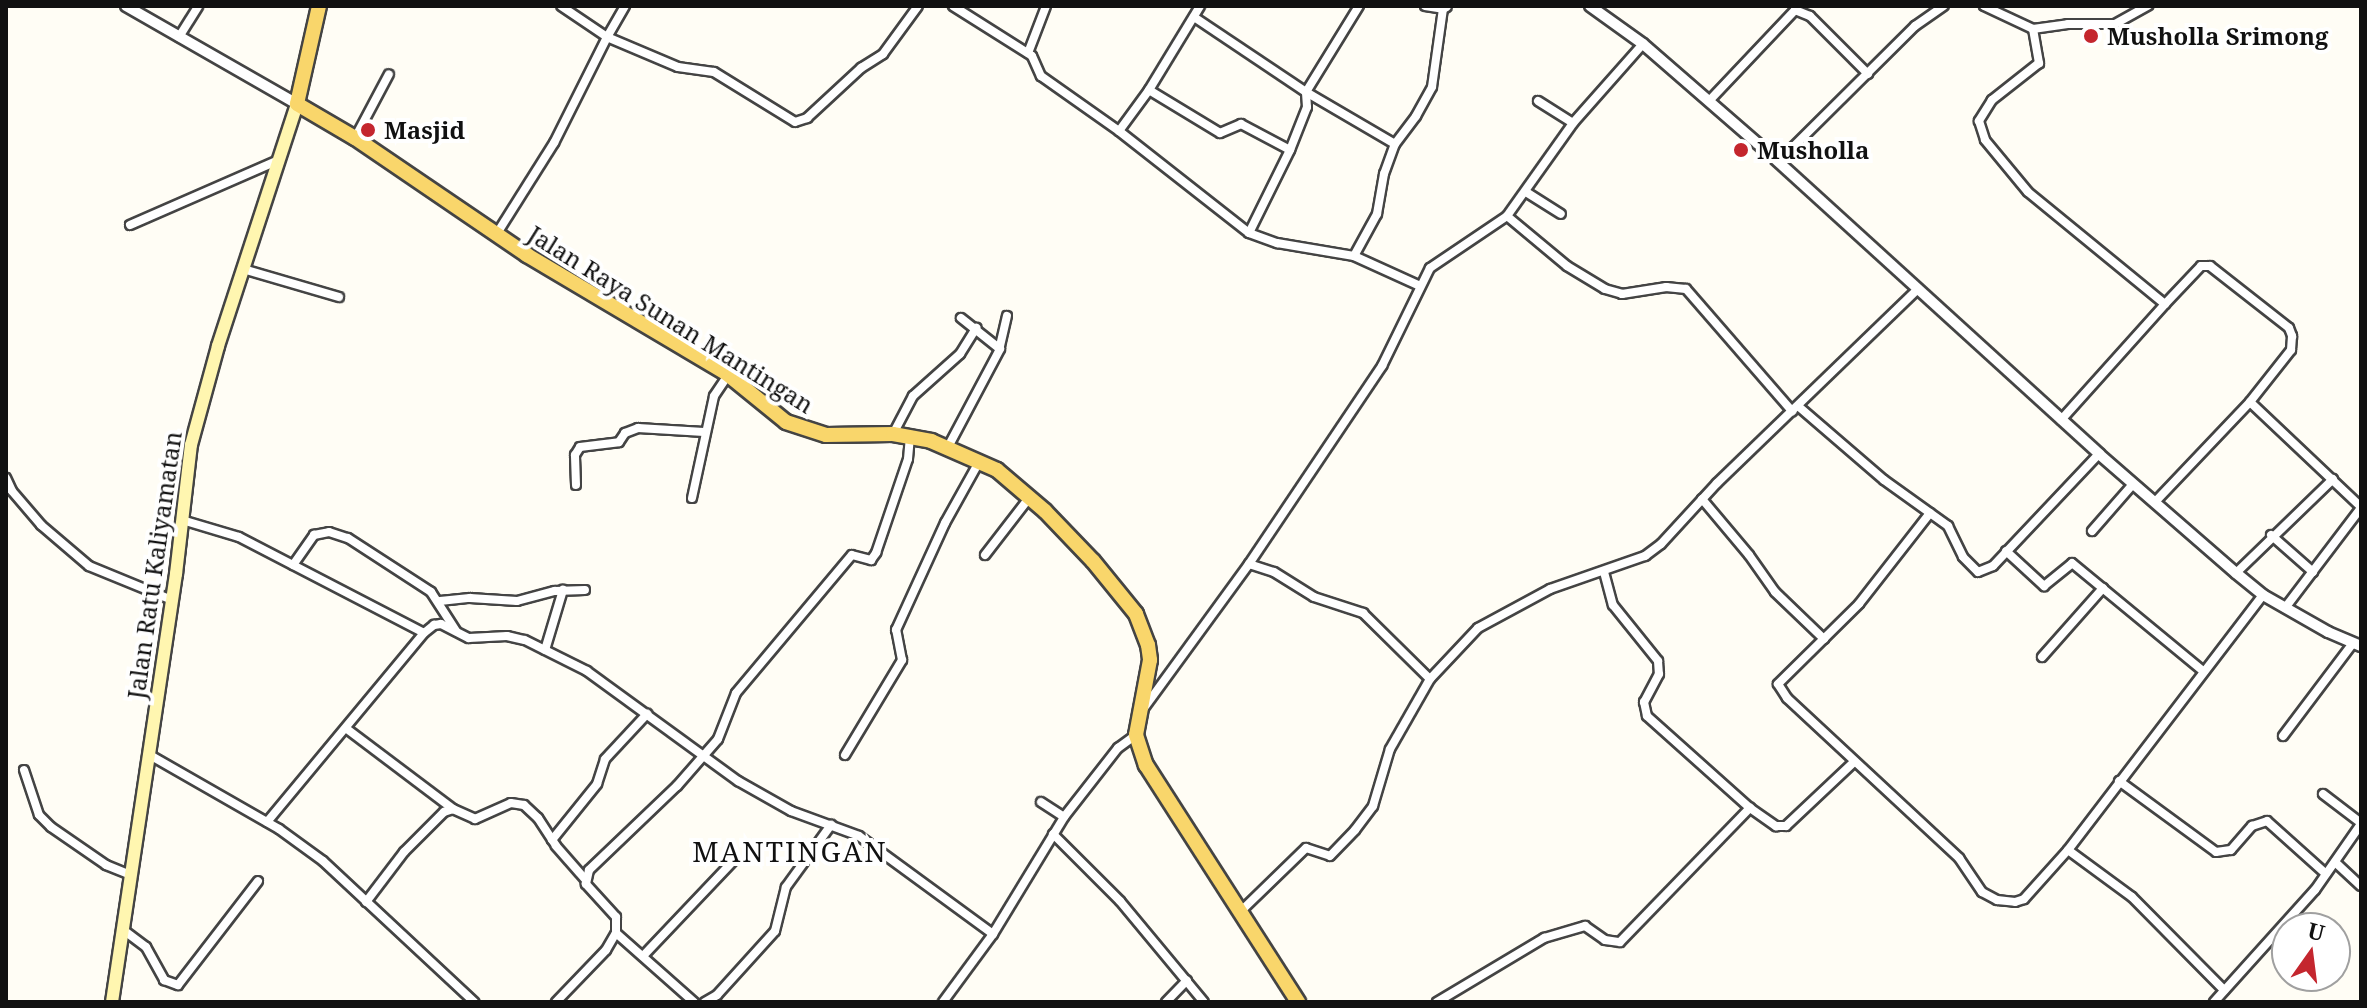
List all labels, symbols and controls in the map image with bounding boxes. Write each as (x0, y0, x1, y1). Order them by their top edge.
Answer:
place label: Musholla Srimong (2107, 22, 2328, 50)
marker: Musholla Srimong (2082, 27, 2100, 45)
place label: Masjid (384, 116, 465, 144)
marker: Masjid (359, 121, 377, 139)
place label: Musholla (1757, 136, 1869, 164)
marker: Musholla (1732, 141, 1750, 159)
street label: Jalan Raya Sunan Mantingan (523, 219, 819, 419)
street label: Jalan Ratu Kaliyamatan (121, 429, 187, 701)
district label: MANTINGAN (692, 834, 888, 868)
north arrow (2271, 912, 2351, 992)
text: U (2305, 914, 2328, 947)

